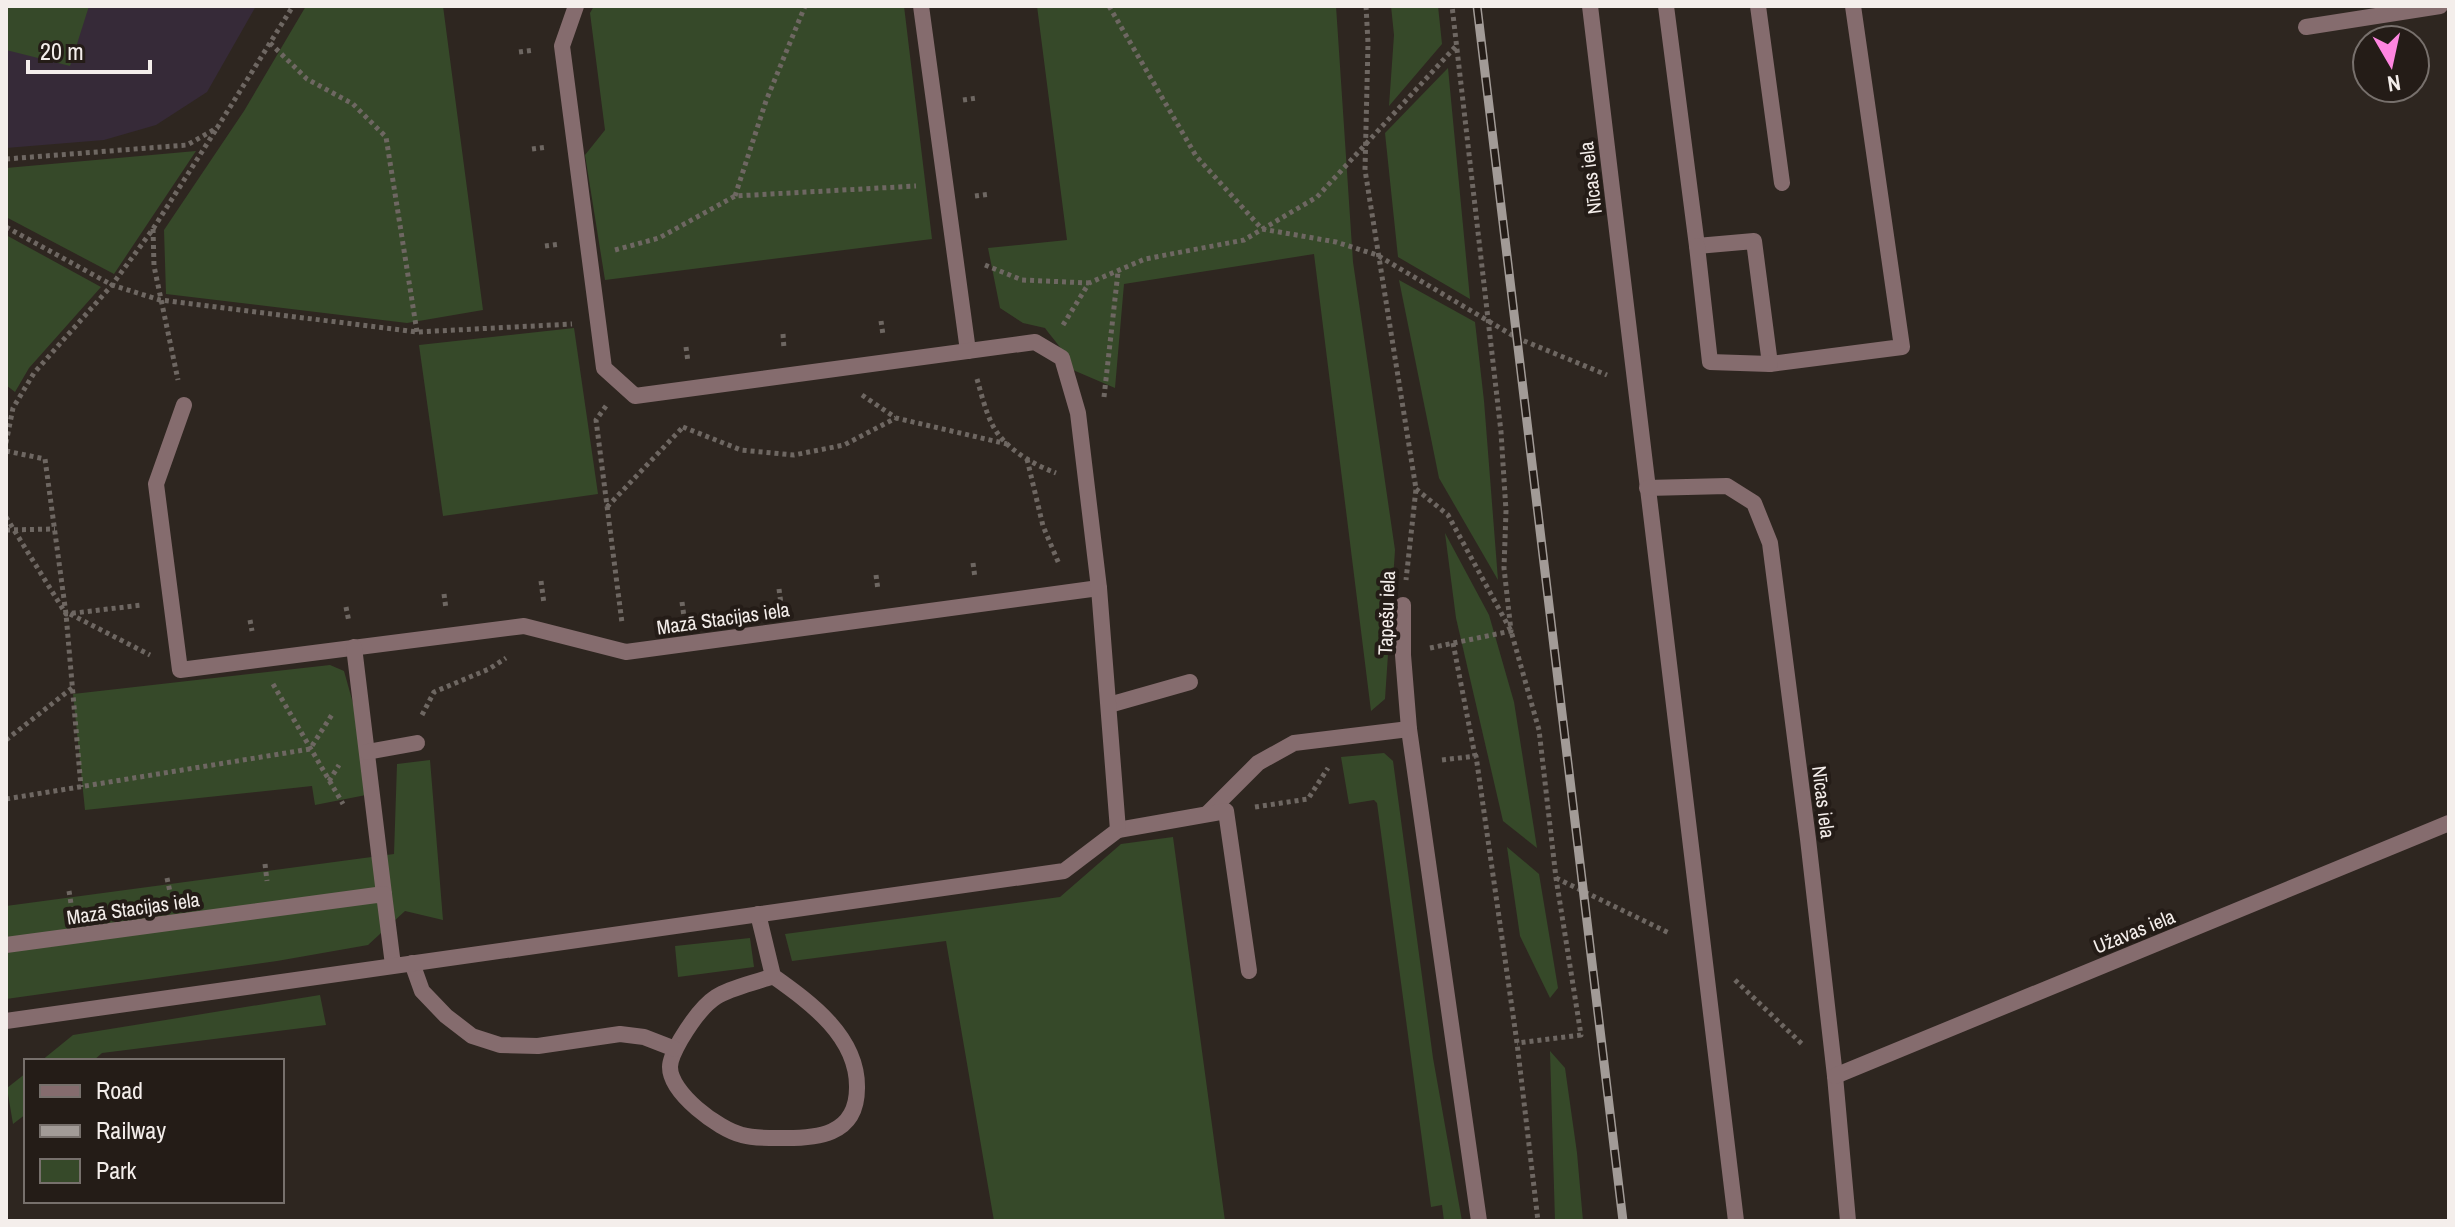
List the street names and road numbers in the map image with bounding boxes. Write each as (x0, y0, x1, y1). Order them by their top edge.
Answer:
street label: Nīcas iela (1572, 140, 1608, 216)
street label: Tapešu iela (1371, 570, 1401, 656)
street label: Mazā Stacijas iela (655, 595, 791, 641)
street label: Nīcas iela (1806, 764, 1842, 840)
street label: Mazā Stacijas iela (65, 885, 201, 931)
street label: Užavas iela (2089, 902, 2179, 960)

